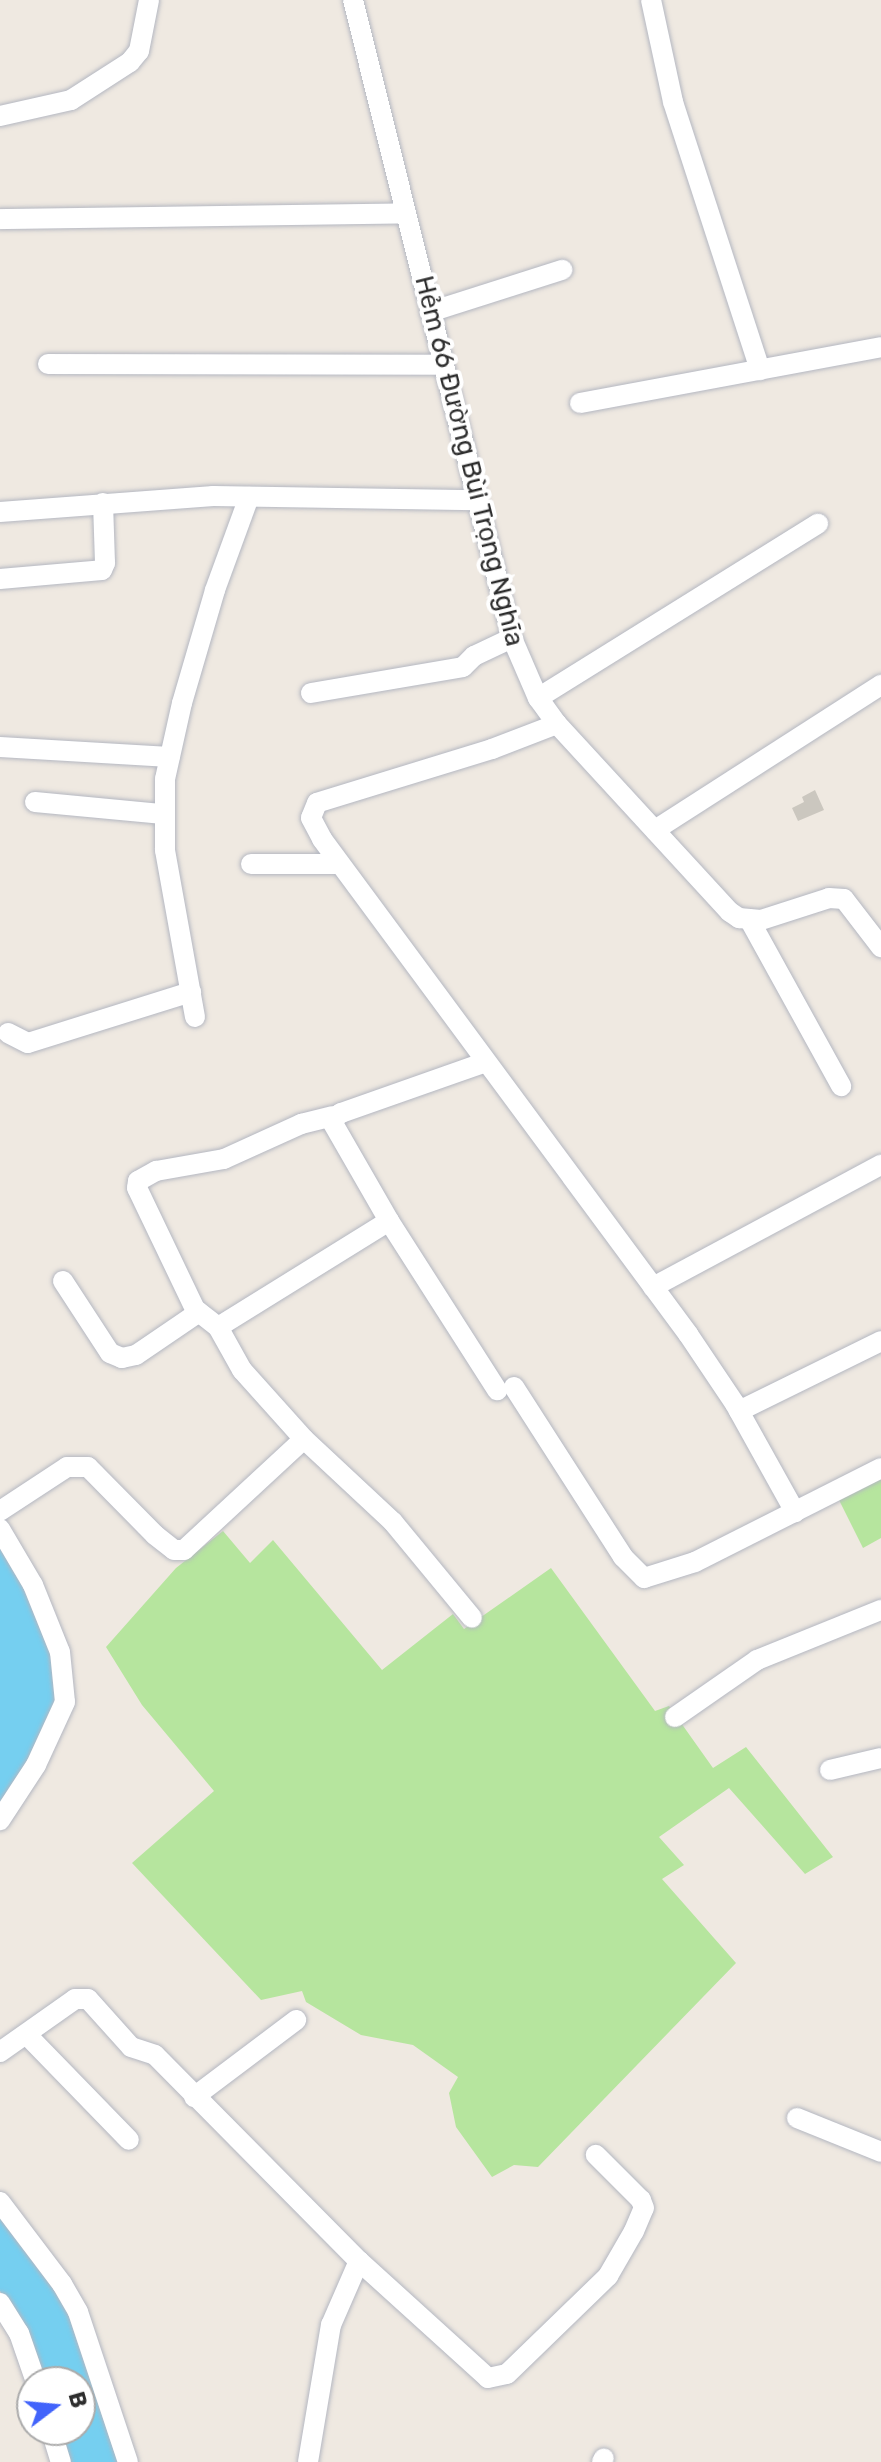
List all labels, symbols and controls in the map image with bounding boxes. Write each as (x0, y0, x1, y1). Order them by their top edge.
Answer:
street label: Hẻm 66 Đường Bùi Trọng Nghĩa (408, 272, 530, 650)
north arrow (16, 2366, 96, 2446)
text: B (63, 2389, 93, 2411)

